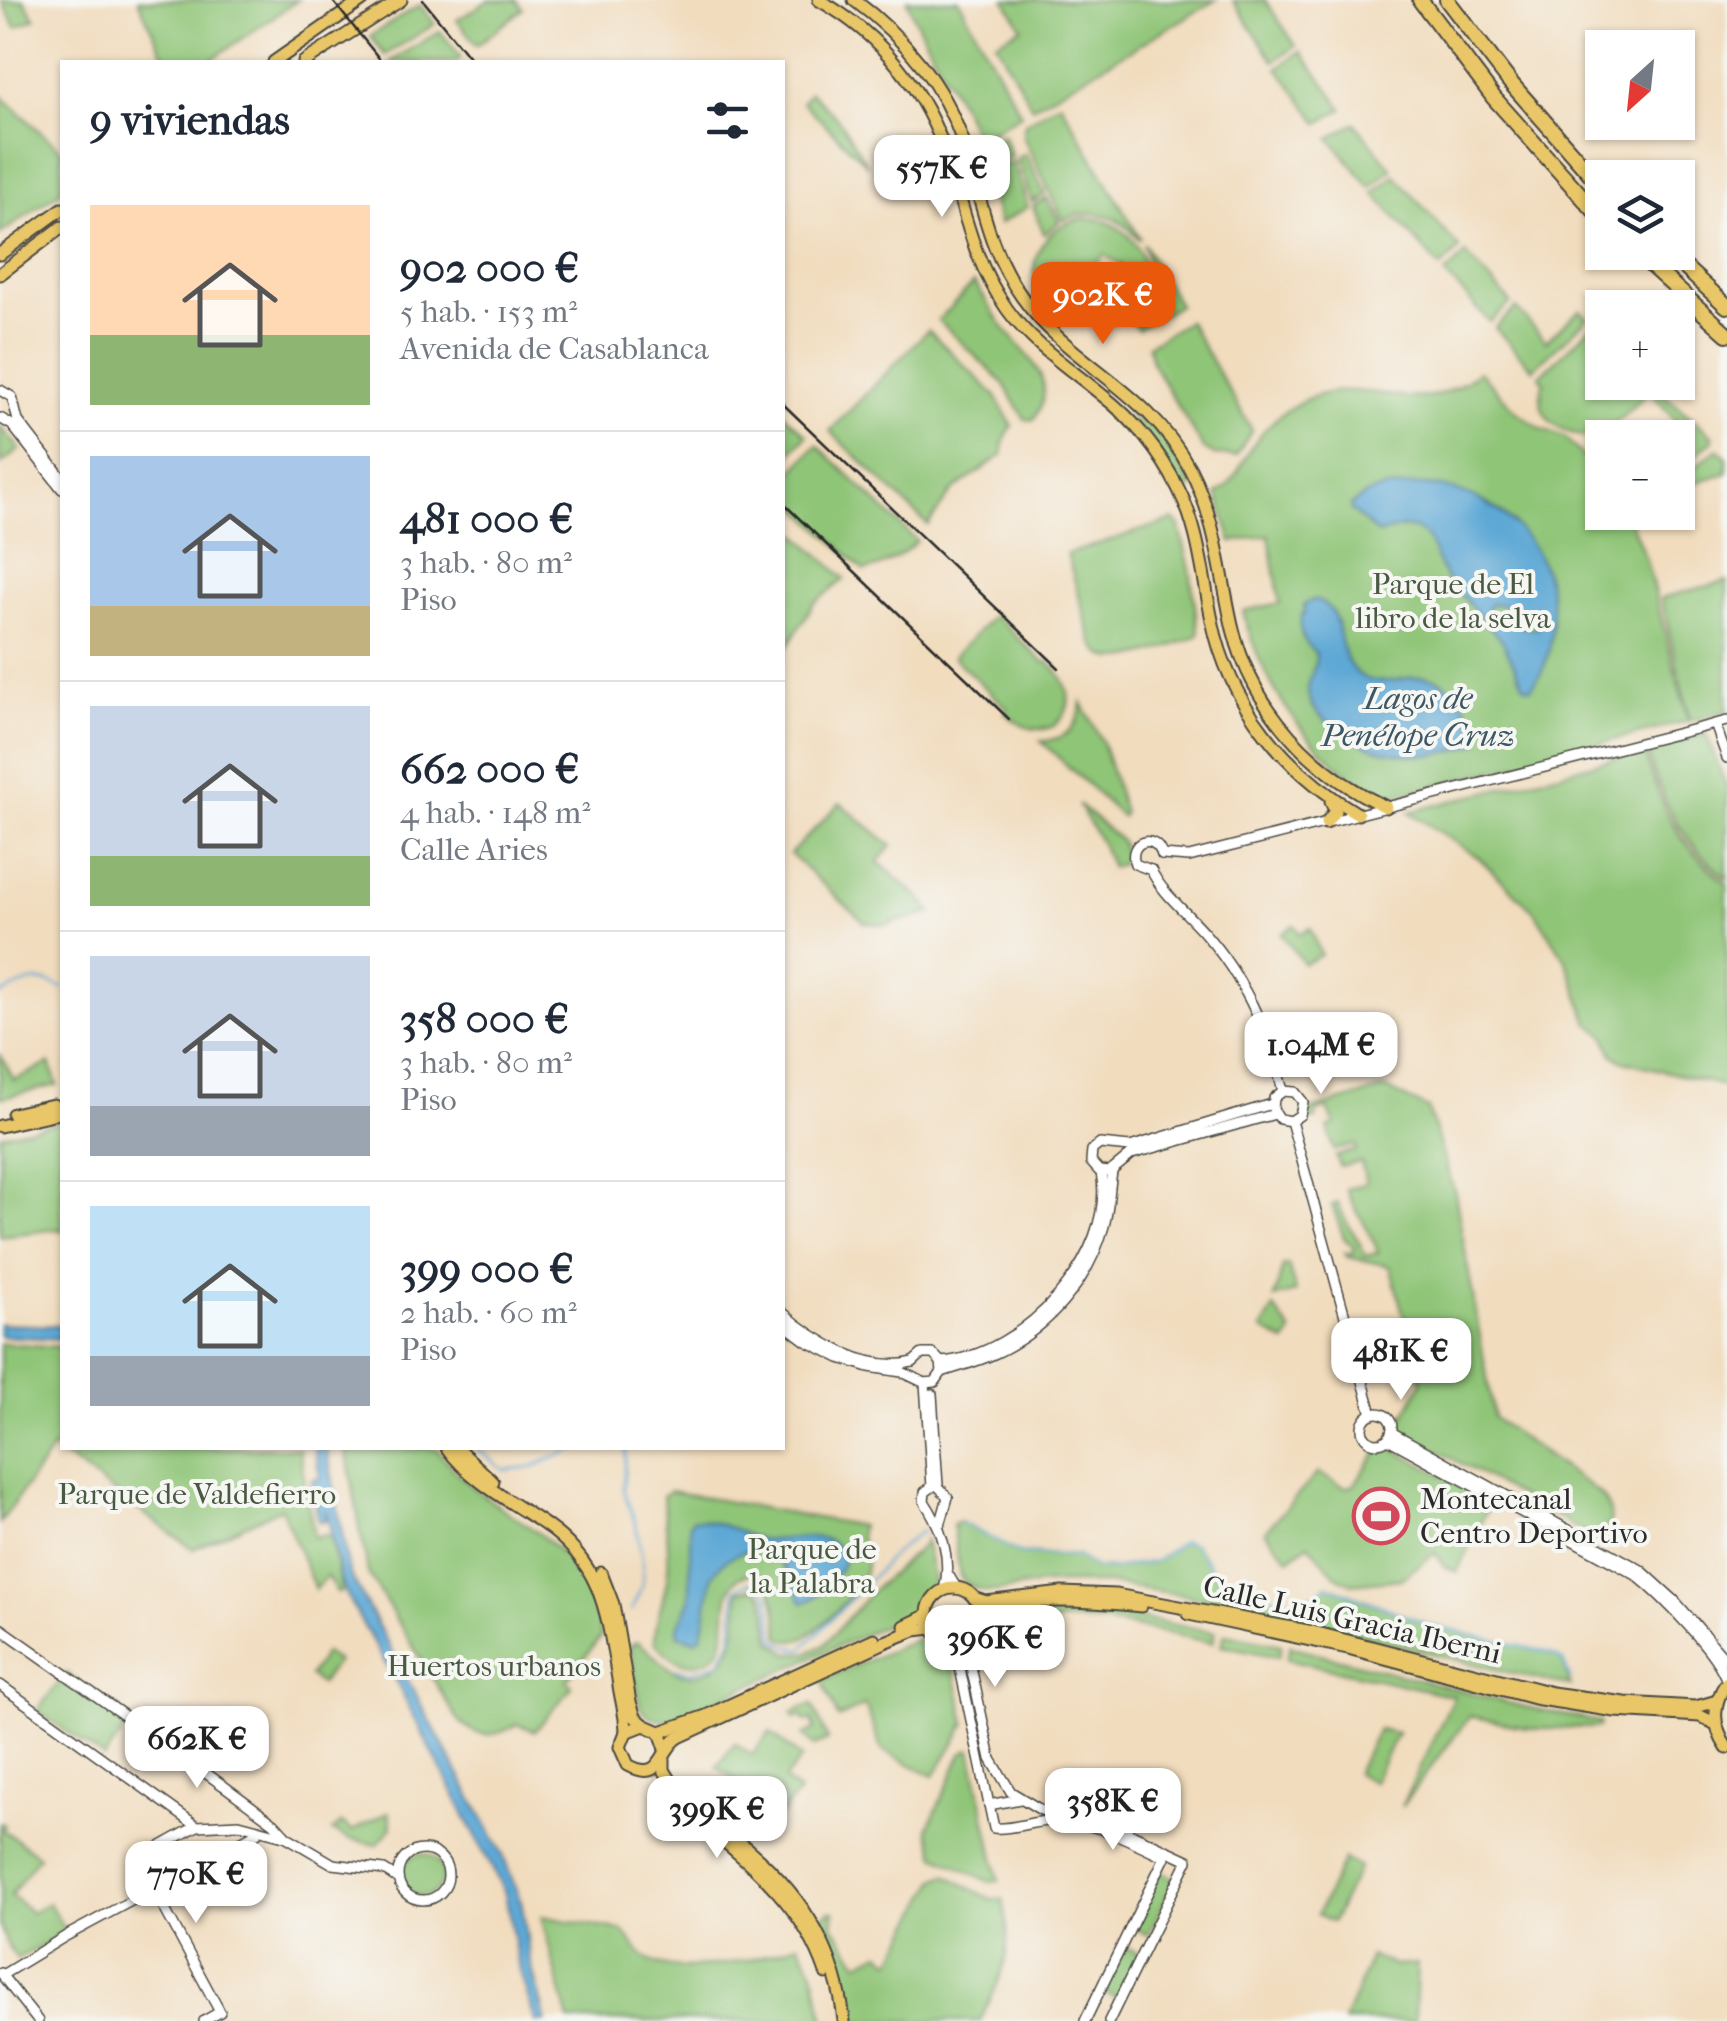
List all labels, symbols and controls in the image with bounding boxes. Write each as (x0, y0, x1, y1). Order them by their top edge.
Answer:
north arrow (1585, 30, 1695, 140)
map controls (1585, 30, 1695, 530)
icon: filters (700, 93, 755, 148)
text: 9 viviendas (90, 96, 290, 145)
pin: 557K € (861, 135, 1023, 220)
text: 557K € (896, 149, 988, 186)
button: layers (1585, 160, 1695, 270)
text: 902 000 € (400, 244, 579, 293)
icon: home (170, 245, 290, 365)
pin: 902K € (1022, 262, 1184, 347)
text: 902K € (1053, 276, 1153, 313)
button: + (1585, 290, 1695, 400)
text: 5 hab. · 153 m² (400, 293, 577, 330)
text: Avenida de Casablanca (400, 330, 709, 367)
button: − (1585, 420, 1695, 530)
text: 481 000 € (400, 495, 573, 544)
icon: home (170, 496, 290, 616)
text: 3 hab. · 80 m² (400, 544, 572, 581)
park label: Parque de El libro de la selva (1354, 567, 1552, 636)
text: Piso (400, 581, 457, 618)
water label: Lagos de Penélope Cruz (1319, 680, 1515, 754)
text: 662 000 € (400, 745, 580, 794)
icon: home (170, 746, 290, 866)
text: 4 hab. · 148 m² (400, 794, 590, 831)
text: Calle Aries (400, 831, 548, 868)
text: 358 000 € (400, 995, 569, 1044)
icon: home (170, 996, 290, 1116)
pin: 1.04M € (1229, 1012, 1413, 1097)
text: 1.04M € (1267, 1026, 1375, 1063)
text: 3 hab. · 80 m² (400, 1044, 572, 1081)
text: Piso (400, 1081, 457, 1118)
text: 399 000 € (400, 1245, 574, 1294)
icon: home (170, 1246, 290, 1366)
text: 2 hab. · 60 m² (400, 1294, 577, 1331)
pin: 481K € (1320, 1318, 1482, 1403)
text: Piso (400, 1331, 457, 1368)
text: 481K € (1353, 1332, 1449, 1369)
park label: Parque de Valdefierro (58, 1477, 336, 1512)
place label: Montecanal Centro Deportivo (1420, 1482, 1648, 1551)
sports icon: Montecanal Centro Deportivo (1351, 1486, 1411, 1546)
park label: Parque de la Palabra (747, 1532, 877, 1601)
street label: Calle Luis Gracia Iberni (1200, 1569, 1504, 1671)
pin: 396K € (914, 1605, 1076, 1690)
text: 396K € (947, 1619, 1043, 1656)
park label: Huertos urbanos (387, 1649, 601, 1684)
pin: 662K € (116, 1706, 278, 1791)
text: 662K € (147, 1720, 247, 1757)
pin: 358K € (1032, 1768, 1194, 1853)
pin: 399K € (636, 1776, 798, 1861)
text: 358K € (1067, 1782, 1159, 1819)
text: 399K € (669, 1790, 765, 1827)
pin: 770K € (115, 1841, 277, 1926)
text: 770K € (147, 1855, 245, 1892)

